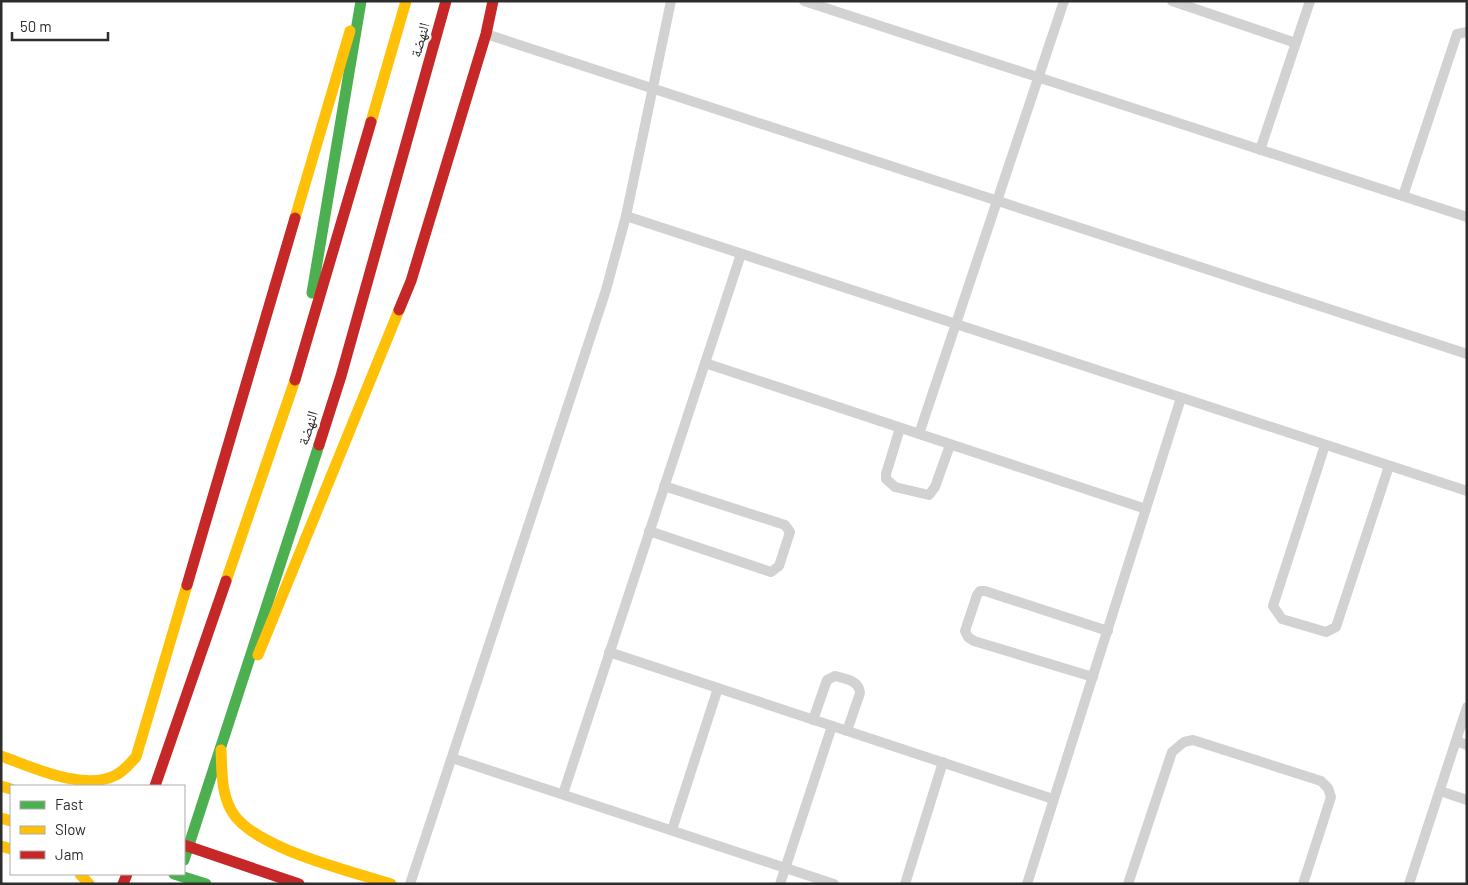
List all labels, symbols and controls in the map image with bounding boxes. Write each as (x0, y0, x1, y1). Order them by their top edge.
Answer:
scale bar (12, 10, 109, 42)
text: 50 m (20, 17, 52, 35)
street label: النهضة (406, 20, 434, 59)
street label: النهضة (293, 408, 322, 448)
legend (10, 785, 185, 875)
text: Fast (55, 795, 83, 813)
text: Slow (55, 820, 86, 838)
text: Jam (55, 845, 84, 863)

